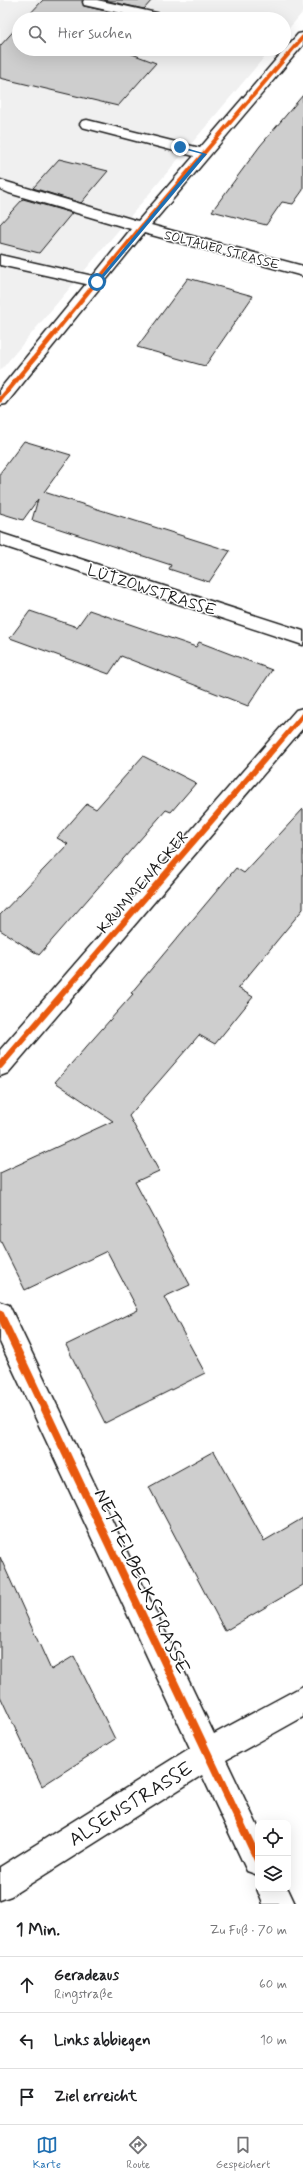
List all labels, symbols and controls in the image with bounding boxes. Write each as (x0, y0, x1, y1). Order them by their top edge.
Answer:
search box (12, 12, 291, 56)
icon: search (26, 23, 48, 45)
text: Hier suchen (58, 24, 132, 44)
route end (171, 138, 189, 156)
street label: SOLTAUER STRASSE (162, 227, 281, 274)
route start (88, 273, 106, 291)
street label: LÜTZOWSTRASSE (84, 560, 219, 621)
street label: KRUMMENACKER (93, 827, 193, 939)
street label: NETTELBECKSTRASSE (88, 1485, 196, 1678)
street label: ALSENSTRASSE (64, 1756, 198, 1852)
map controls (255, 1820, 291, 1892)
button: locate (255, 1820, 291, 1856)
button: layers (255, 1856, 291, 1892)
text: 1 Min. (16, 1919, 60, 1941)
text: Zu Fuß · 70 m (210, 1922, 287, 1939)
text: Geradeaus (54, 1966, 119, 1986)
icon: ahead (16, 1974, 38, 1996)
text: 60 m (259, 1976, 287, 1993)
text: Ringstraße (54, 1986, 113, 2003)
icon: left (16, 2030, 38, 2052)
text: Links abbiegen (54, 2031, 151, 2051)
text: 10 m (260, 2032, 287, 2049)
icon: arrive (16, 2086, 38, 2108)
text: Ziel erreicht (54, 2087, 137, 2107)
tab: Karte (33, 2134, 61, 2172)
tab: Route (126, 2134, 150, 2172)
tab: Gespeichert (216, 2134, 270, 2172)

